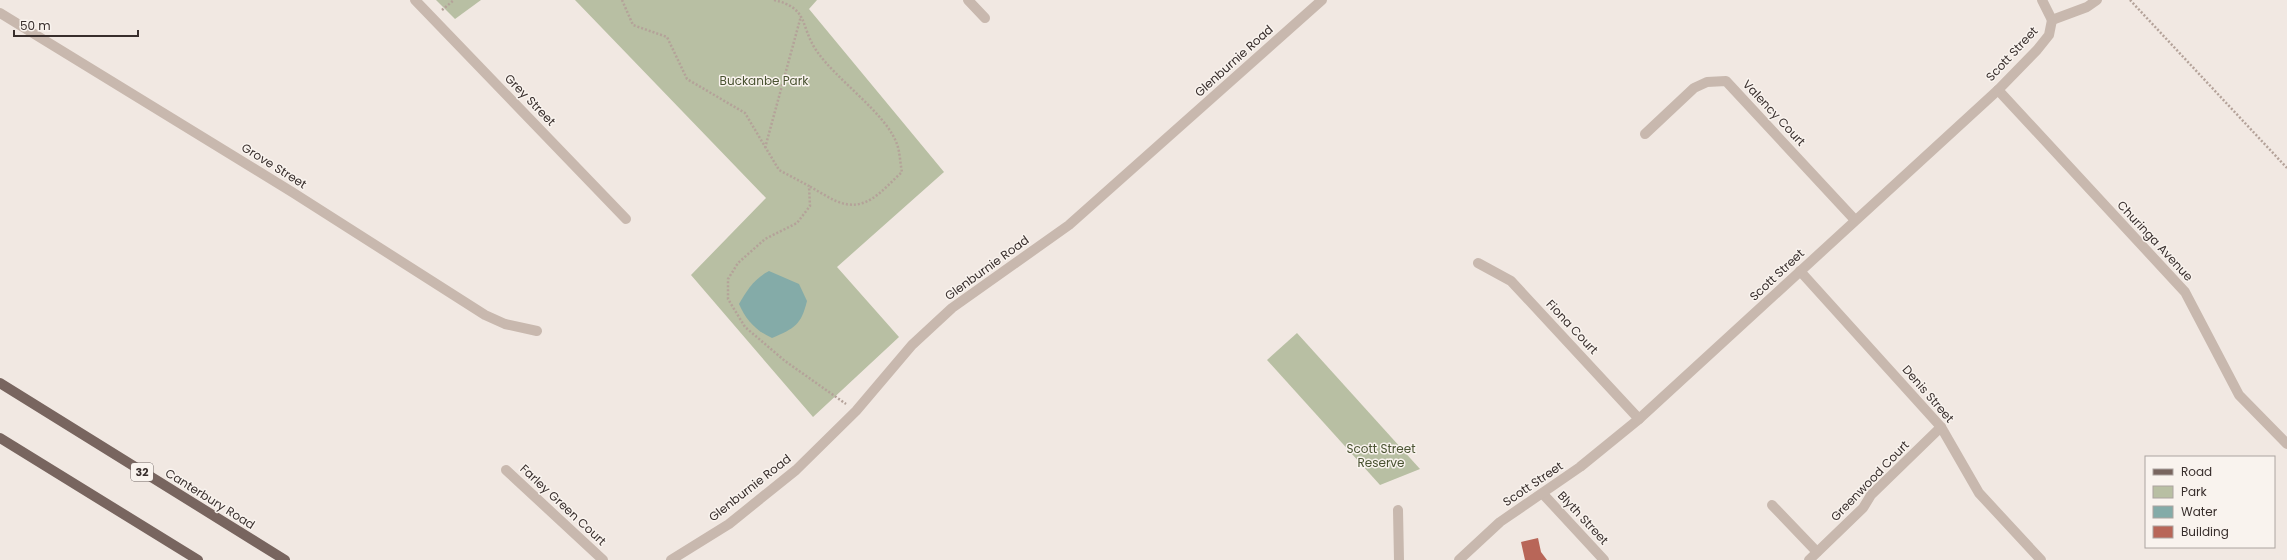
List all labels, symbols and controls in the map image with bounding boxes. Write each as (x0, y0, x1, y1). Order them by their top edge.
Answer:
scale bar (14, 12, 138, 38)
text: 50 m (20, 17, 51, 34)
street label: Glenburnie Road (1191, 21, 1277, 100)
street label: Scott Street (1982, 23, 2041, 85)
street label: Grey Street (501, 70, 560, 129)
park label: Buckanbe Park (720, 72, 809, 89)
street label: Valency Court (1739, 76, 1810, 150)
street label: Grove Street (238, 139, 310, 192)
street label: Churinga Avenue (2114, 197, 2197, 285)
street label: Glenburnie Road (941, 231, 1032, 304)
street label: Scott Street (1746, 245, 1808, 304)
street label: Fiona Court (1543, 296, 1602, 358)
street label: Denis Street (1899, 361, 1958, 426)
street label: Greenwood Court (1827, 436, 1913, 525)
park label: Scott Street Reserve (1346, 440, 1416, 471)
street label: Glenburnie Road (705, 450, 794, 525)
legend (2145, 456, 2275, 548)
street label: Scott Street (1499, 457, 1566, 510)
street label: Farley Green Court (517, 460, 610, 549)
road number: 32 (131, 463, 153, 481)
text: Road (2181, 463, 2212, 480)
street label: Canterbury Road (162, 464, 258, 533)
text: Park (2181, 483, 2208, 500)
street label: Blyth Street (1554, 487, 1613, 548)
text: Water (2181, 503, 2218, 520)
text: Building (2181, 523, 2229, 540)

